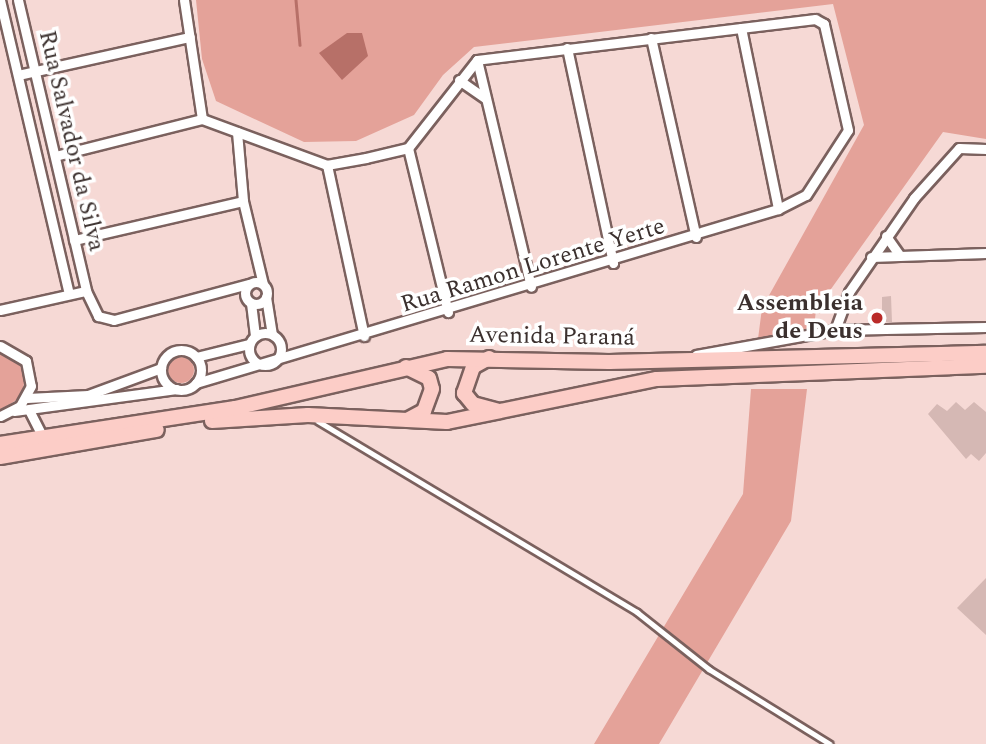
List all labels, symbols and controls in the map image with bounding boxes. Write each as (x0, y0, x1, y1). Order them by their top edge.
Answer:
street label: Rua Salvador da Silva (32, 28, 110, 254)
street label: Rua Ramon Lorente Yerte (397, 212, 669, 320)
place label: Assembleia de Deus (737, 290, 863, 346)
marker: Assembleia de Deus (869, 310, 885, 326)
street label: Avenida Paraná (469, 321, 635, 353)

